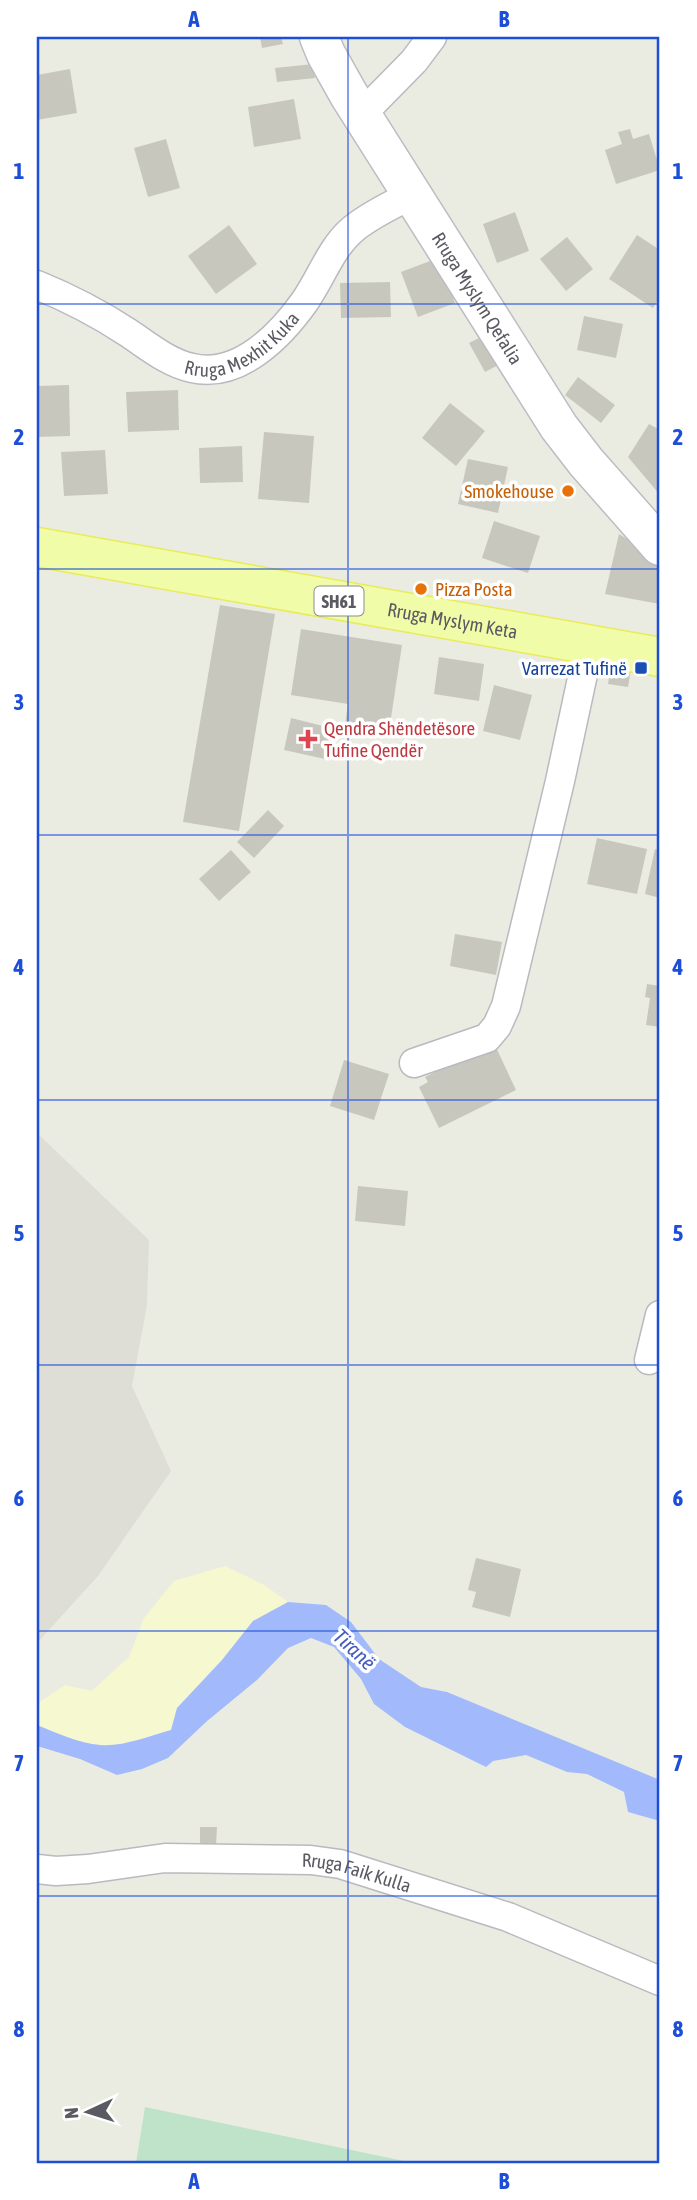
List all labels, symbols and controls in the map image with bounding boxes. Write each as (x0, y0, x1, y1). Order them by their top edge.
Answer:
text: A (187, 6, 200, 32)
text: B (499, 6, 510, 32)
text: 1 (14, 158, 25, 184)
text: 1 (673, 158, 684, 184)
street label: Rruga Myslym Qefalia (428, 228, 528, 368)
street label: Rruga Mexhit Kuka (182, 307, 303, 381)
text: 2 (14, 424, 24, 450)
text: 2 (673, 424, 683, 450)
place label: Smokehouse (464, 480, 554, 502)
marker: Smokehouse (560, 483, 576, 499)
place label: Pizza Posta (435, 578, 512, 600)
marker: Pizza Posta (413, 581, 429, 597)
road number: SH61 (314, 586, 364, 616)
street label: Rruga Myslym Keta (386, 598, 519, 643)
place label: Varrezat Tufinë (522, 657, 627, 679)
marker: Varrezat Tufinë (633, 660, 649, 676)
text: 3 (14, 689, 24, 715)
text: 3 (673, 689, 683, 715)
place label: Qendra Shëndetësore Tufine Qendër (324, 717, 475, 761)
marker: Qendra Shëndetësore Tufine Qendër (298, 729, 318, 749)
text: 4 (13, 954, 25, 980)
text: 4 (672, 954, 684, 980)
text: 5 (14, 1220, 25, 1246)
text: 5 (673, 1220, 684, 1246)
text: 6 (14, 1485, 25, 1511)
text: 6 (673, 1485, 684, 1511)
water label: Tiranë (329, 1624, 381, 1674)
text: 7 (14, 1750, 24, 1776)
text: 7 (673, 1750, 683, 1776)
street label: Rruga Faik Kulla (302, 1849, 414, 1897)
text: 8 (14, 2016, 25, 2042)
text: 8 (673, 2016, 684, 2042)
north arrow (52, 2078, 122, 2148)
text: N (60, 2107, 82, 2120)
text: A (187, 2168, 200, 2194)
text: B (499, 2168, 510, 2194)

